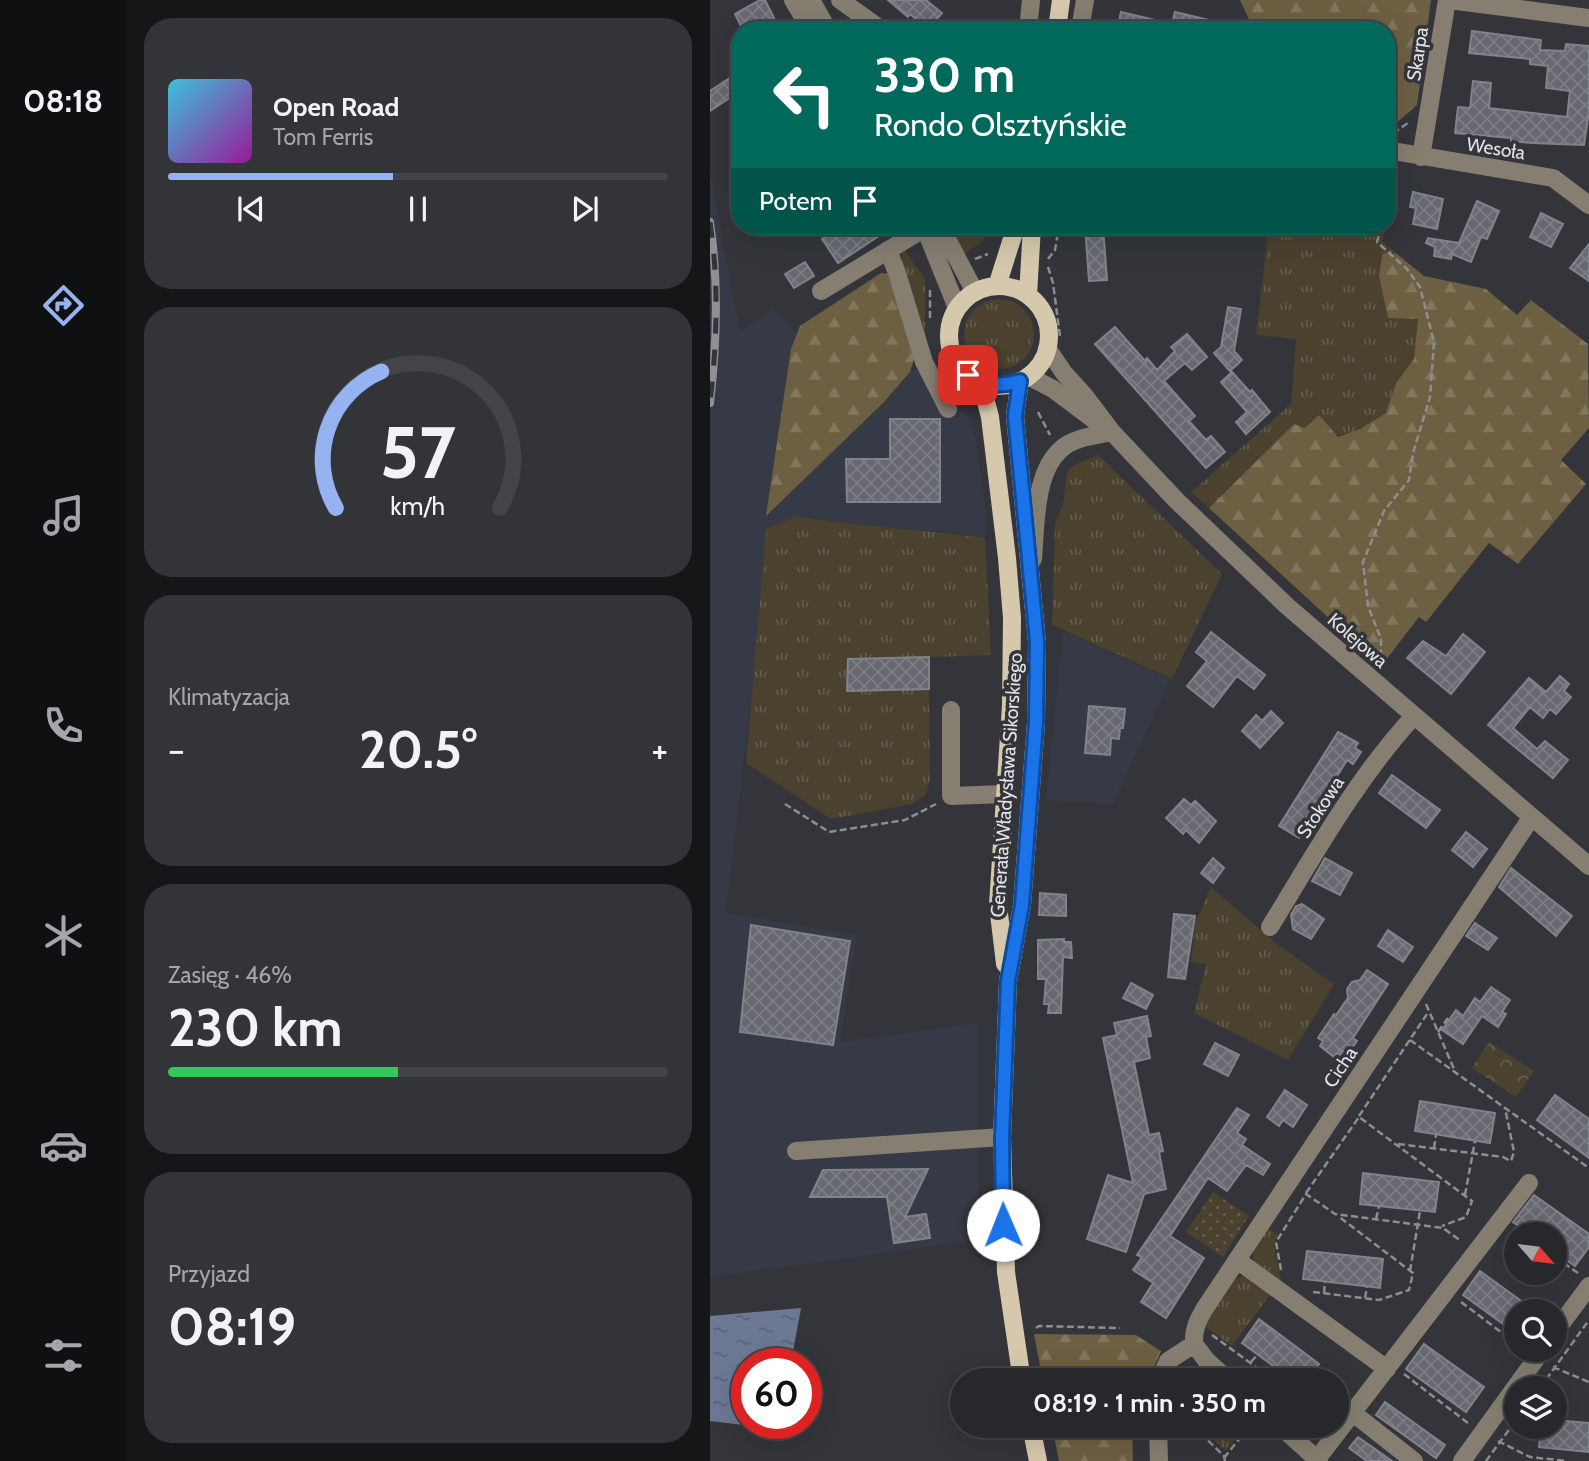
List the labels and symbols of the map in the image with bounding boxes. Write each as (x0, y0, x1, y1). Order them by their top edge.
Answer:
street label: Skarpa (1402, 25, 1433, 83)
street label: Wesoła (1465, 133, 1527, 164)
pin (938, 345, 998, 405)
street label: Kolejowa (1323, 608, 1392, 673)
street label: Generała Władysława Sikorskiego (986, 652, 1027, 918)
street label: Stokowa (1292, 772, 1349, 842)
street label: Cicha (1318, 1042, 1362, 1092)
position arrow (966, 1188, 1040, 1262)
north arrow (1504, 1222, 1568, 1284)
speed limit sign: 60 (731, 1348, 822, 1439)

